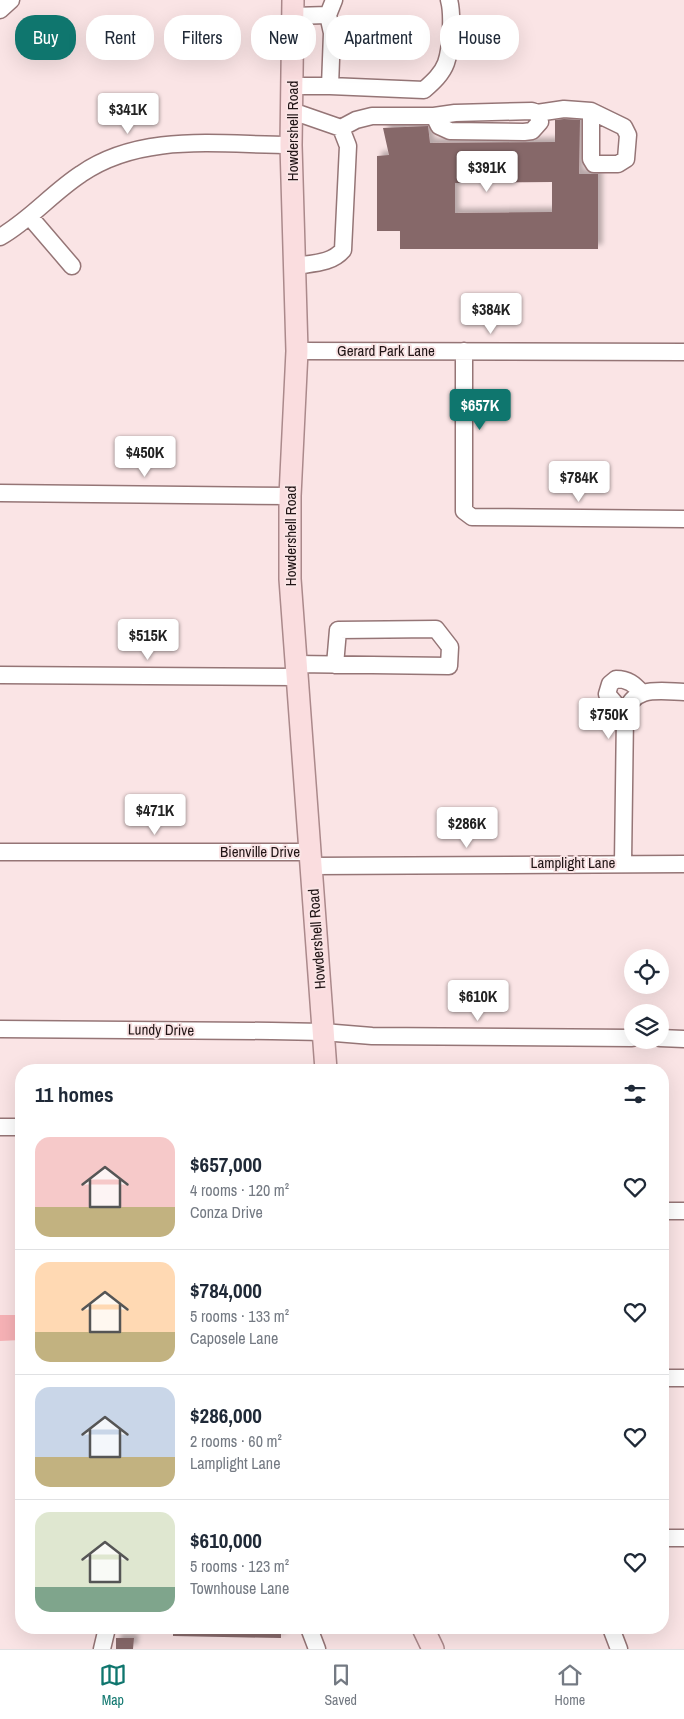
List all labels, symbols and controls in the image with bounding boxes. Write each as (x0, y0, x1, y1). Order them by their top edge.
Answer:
chip: Buy (15, 15, 76, 60)
chip: Rent (86, 15, 154, 60)
chip: Filters (164, 15, 241, 60)
chip: New (251, 15, 316, 60)
chip: Apartment (326, 15, 430, 60)
chip: House (440, 15, 519, 60)
street label: Howdershell Road (282, 81, 303, 181)
pin: $341K (93, 92, 163, 135)
text: $341K (109, 98, 147, 120)
pin: $391K (452, 150, 522, 193)
text: $391K (468, 156, 506, 178)
pin: $384K (456, 292, 526, 335)
text: $384K (472, 298, 510, 320)
street label: Gerard Park Lane (337, 340, 435, 361)
pin: $657K (445, 388, 515, 431)
text: $657K (461, 394, 499, 416)
pin: $450K (110, 436, 180, 478)
text: $450K (126, 441, 164, 463)
pin: $784K (544, 460, 614, 503)
text: $784K (560, 466, 598, 488)
street label: Howdershell Road (280, 486, 301, 586)
pin: $515K (113, 618, 183, 661)
text: $515K (129, 624, 167, 646)
pin: $750K (574, 698, 644, 740)
text: $750K (590, 703, 628, 725)
pin: $471K (120, 794, 190, 836)
text: $471K (136, 799, 174, 821)
pin: $286K (432, 806, 502, 849)
text: $286K (448, 812, 486, 834)
street label: Bienville Drive (220, 841, 300, 862)
street label: Lamplight Lane (531, 852, 616, 873)
street label: Howdershell Road (303, 888, 330, 990)
map controls (624, 949, 669, 1049)
button: locate (624, 949, 669, 994)
pin: $610K (443, 980, 513, 1022)
text: $610K (459, 985, 497, 1007)
button: layers (624, 1004, 669, 1049)
street label: Lundy Drive (128, 1018, 194, 1041)
text: 11 homes (35, 1080, 114, 1109)
icon: filters (621, 1080, 649, 1108)
text: $657,000 (190, 1150, 262, 1179)
icon: home (75, 1157, 135, 1217)
icon: heart (621, 1173, 649, 1201)
text: 4 rooms · 120 m² (190, 1179, 289, 1201)
text: Conza Drive (190, 1201, 263, 1223)
text: $784,000 (190, 1276, 262, 1305)
icon: home (75, 1282, 135, 1342)
icon: heart (621, 1298, 649, 1326)
text: 5 rooms · 133 m² (190, 1305, 289, 1327)
text: Caposele Lane (190, 1327, 278, 1349)
text: $286,000 (190, 1401, 262, 1430)
icon: home (75, 1407, 135, 1467)
icon: heart (621, 1423, 649, 1451)
text: 2 rooms · 60 m² (190, 1430, 282, 1452)
text: Lamplight Lane (190, 1452, 280, 1474)
text: $610,000 (190, 1526, 262, 1555)
icon: home (75, 1532, 135, 1592)
icon: heart (621, 1548, 649, 1576)
text: 5 rooms · 123 m² (190, 1555, 289, 1577)
text: Townhouse Lane (190, 1577, 289, 1599)
tab: Map (99, 1661, 127, 1709)
tab: Saved (324, 1661, 357, 1709)
tab: Home (555, 1661, 585, 1709)

